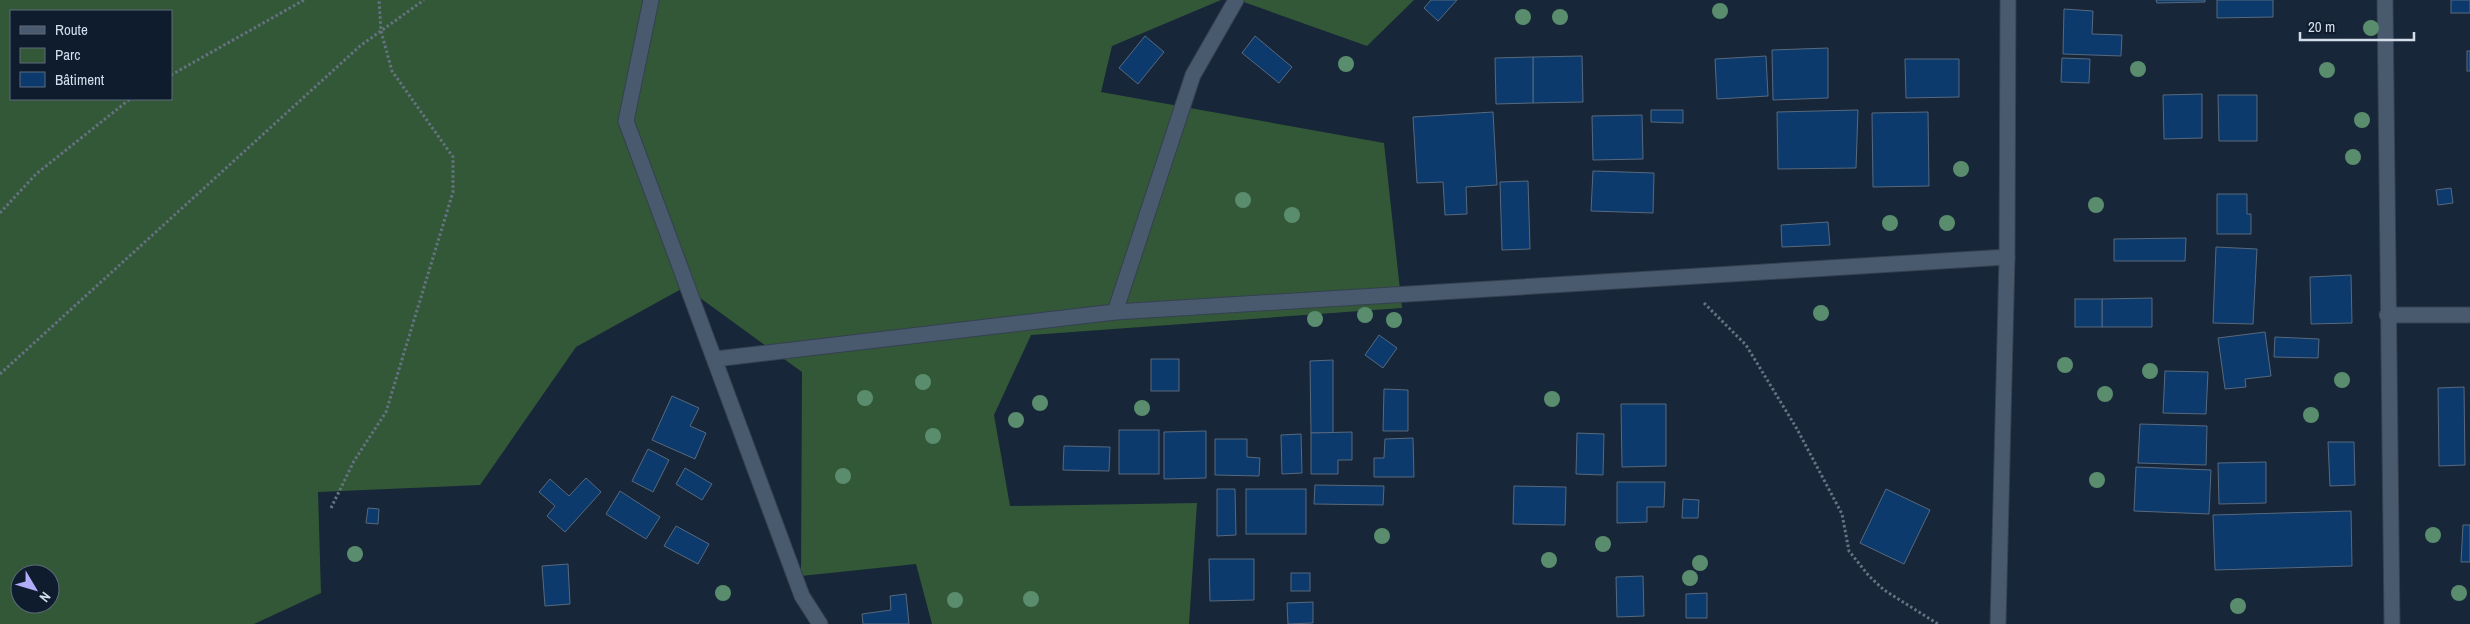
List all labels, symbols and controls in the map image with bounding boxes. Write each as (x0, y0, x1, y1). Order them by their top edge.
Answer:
legend (10, 10, 172, 100)
scale bar (2300, 10, 2414, 42)
text: 20 m (2308, 16, 2335, 37)
text: Route (55, 19, 88, 40)
text: Parc (55, 44, 80, 65)
text: Bâtiment (55, 69, 105, 90)
north arrow (10, 564, 60, 614)
text: N (36, 588, 55, 606)

